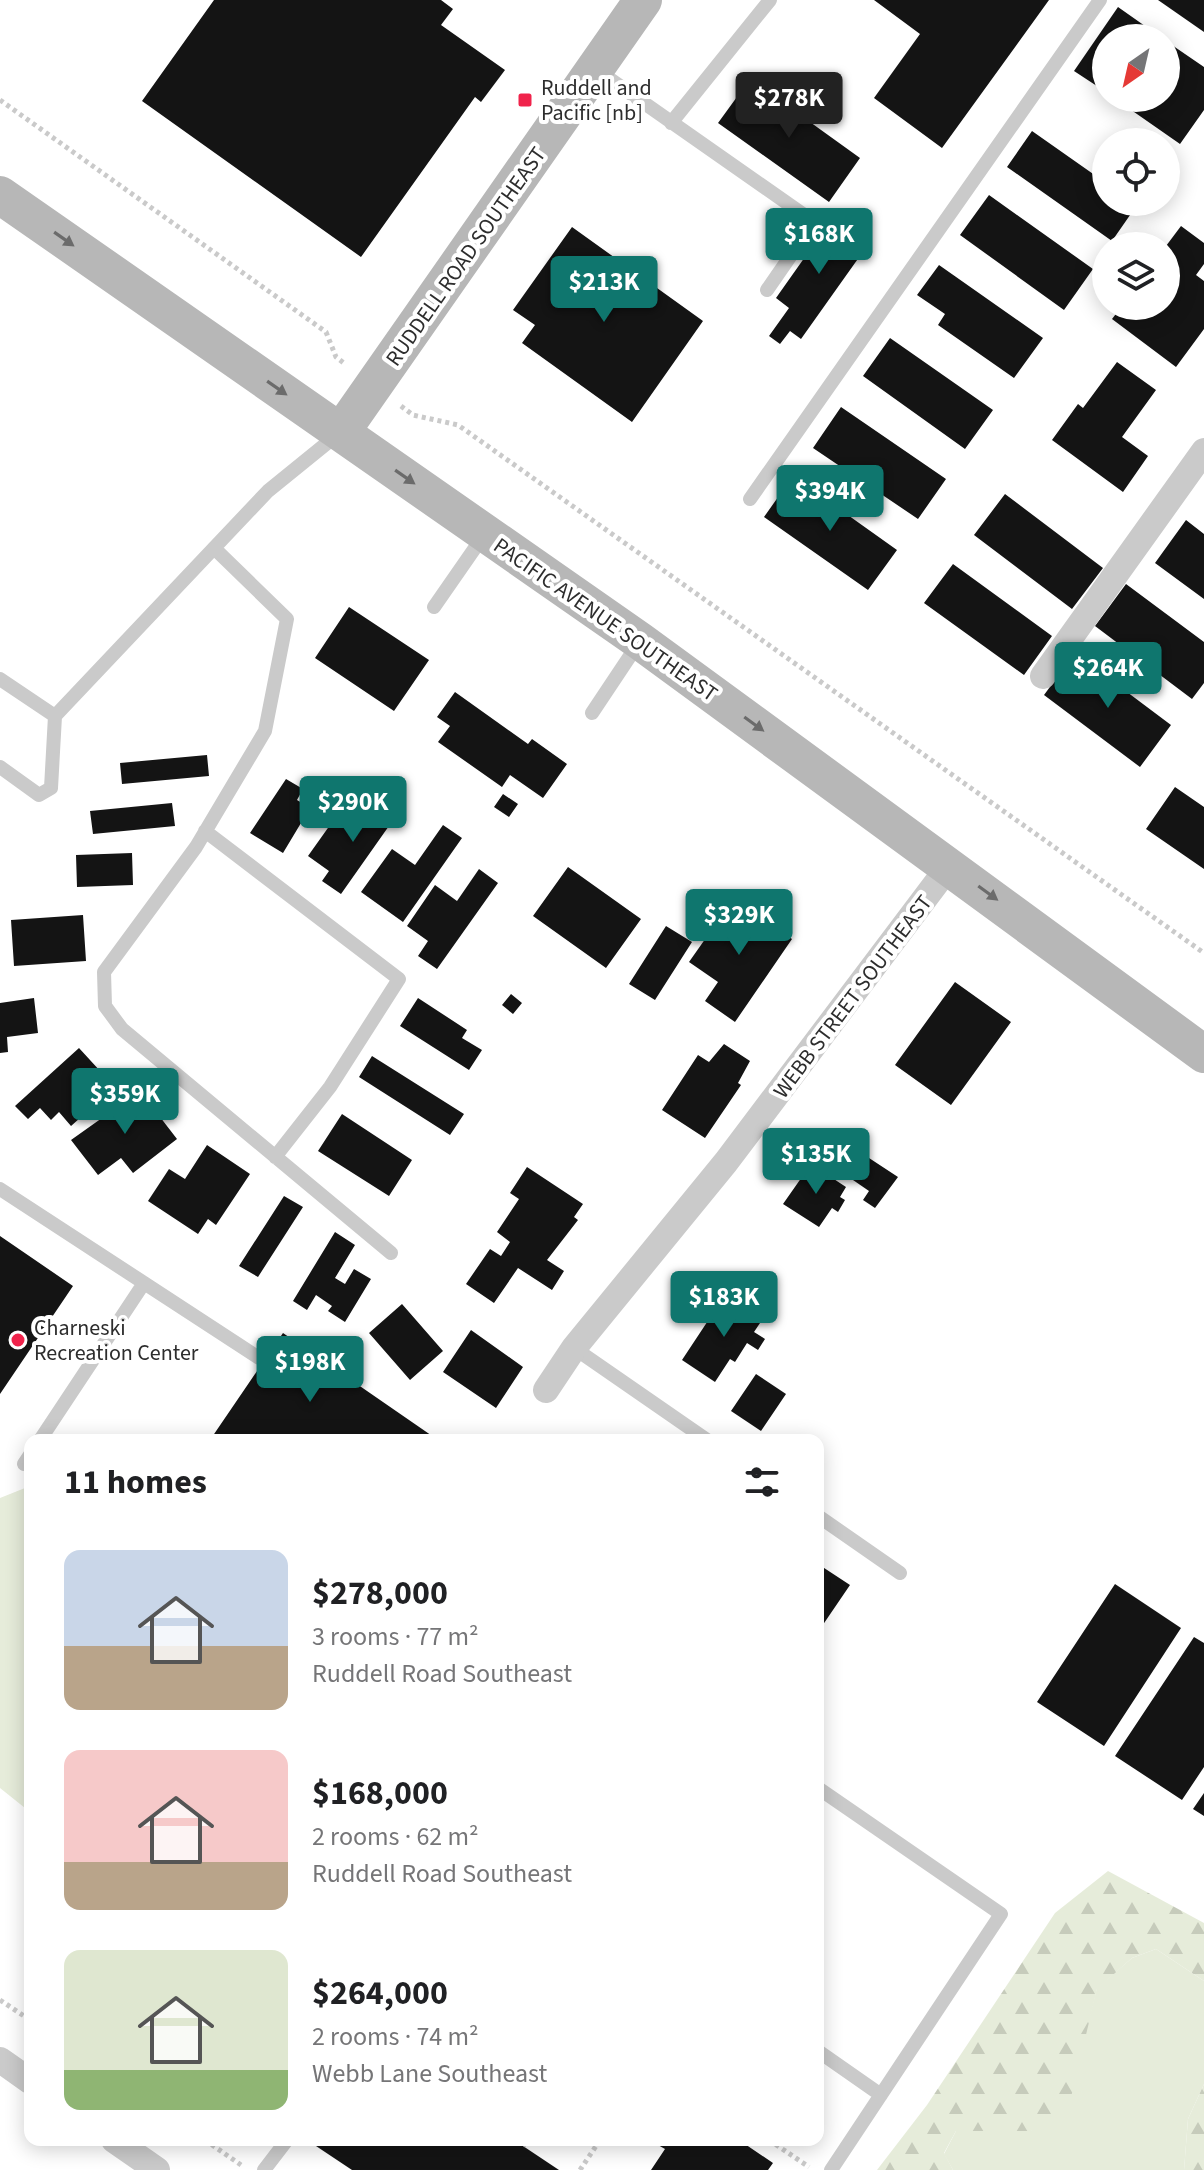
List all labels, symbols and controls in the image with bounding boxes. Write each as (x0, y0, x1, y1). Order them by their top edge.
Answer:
north arrow (1092, 24, 1180, 112)
map controls (1092, 24, 1180, 320)
place label: Ruddell and Pacific [nb] (541, 72, 652, 129)
pin: $278K (733, 72, 845, 140)
text: $278K (754, 79, 824, 116)
marker: Ruddell and Pacific [nb] (516, 91, 534, 109)
button: locate (1092, 128, 1180, 216)
street label: RUDDELL ROAD SOUTHEAST (378, 140, 554, 373)
pin: $168K (763, 208, 875, 276)
text: $168K (784, 215, 854, 252)
one-way arrow (54, 231, 75, 246)
button: layers (1092, 232, 1180, 320)
pin: $213K (548, 256, 660, 324)
text: $213K (569, 263, 639, 300)
one-way arrow (267, 380, 288, 395)
pin: $394K (774, 465, 886, 533)
one-way arrow (394, 469, 415, 484)
text: $394K (795, 472, 865, 509)
street label: PACIFIC AVENUE SOUTHEAST (487, 530, 724, 710)
pin: $264K (1052, 642, 1164, 710)
text: $264K (1073, 649, 1143, 686)
one-way arrow (744, 716, 765, 731)
pin: $290K (297, 776, 409, 844)
text: $290K (318, 783, 388, 820)
one-way arrow (977, 885, 998, 900)
street label: WEBB STREET SOUTHEAST (766, 888, 940, 1105)
pin: $329K (683, 889, 795, 957)
text: $329K (704, 896, 774, 933)
pin: $359K (69, 1068, 181, 1136)
text: $359K (90, 1075, 160, 1112)
pin: $135K (760, 1128, 872, 1196)
text: $135K (781, 1135, 851, 1172)
pin: $183K (668, 1271, 780, 1339)
text: $183K (689, 1278, 759, 1315)
place label: Charneski Recreation Center (34, 1312, 199, 1369)
marker: Charneski Recreation Center (9, 1331, 27, 1349)
pin: $198K (254, 1336, 366, 1404)
text: $198K (275, 1343, 345, 1380)
text: 11 homes (64, 1458, 207, 1507)
icon: filters (740, 1460, 784, 1504)
text: $278,000 (312, 1569, 448, 1618)
icon: home (128, 1582, 224, 1678)
text: 3 rooms · 77 m² (312, 1618, 479, 1655)
text: Ruddell Road Southeast (312, 1655, 572, 1692)
text: $168,000 (312, 1769, 448, 1818)
icon: home (128, 1782, 224, 1878)
text: 2 rooms · 62 m² (312, 1818, 479, 1855)
text: Ruddell Road Southeast (312, 1855, 572, 1892)
text: $264,000 (312, 1969, 448, 2018)
icon: home (128, 1982, 224, 2078)
text: 2 rooms · 74 m² (312, 2018, 479, 2055)
text: Webb Lane Southeast (312, 2055, 547, 2092)

